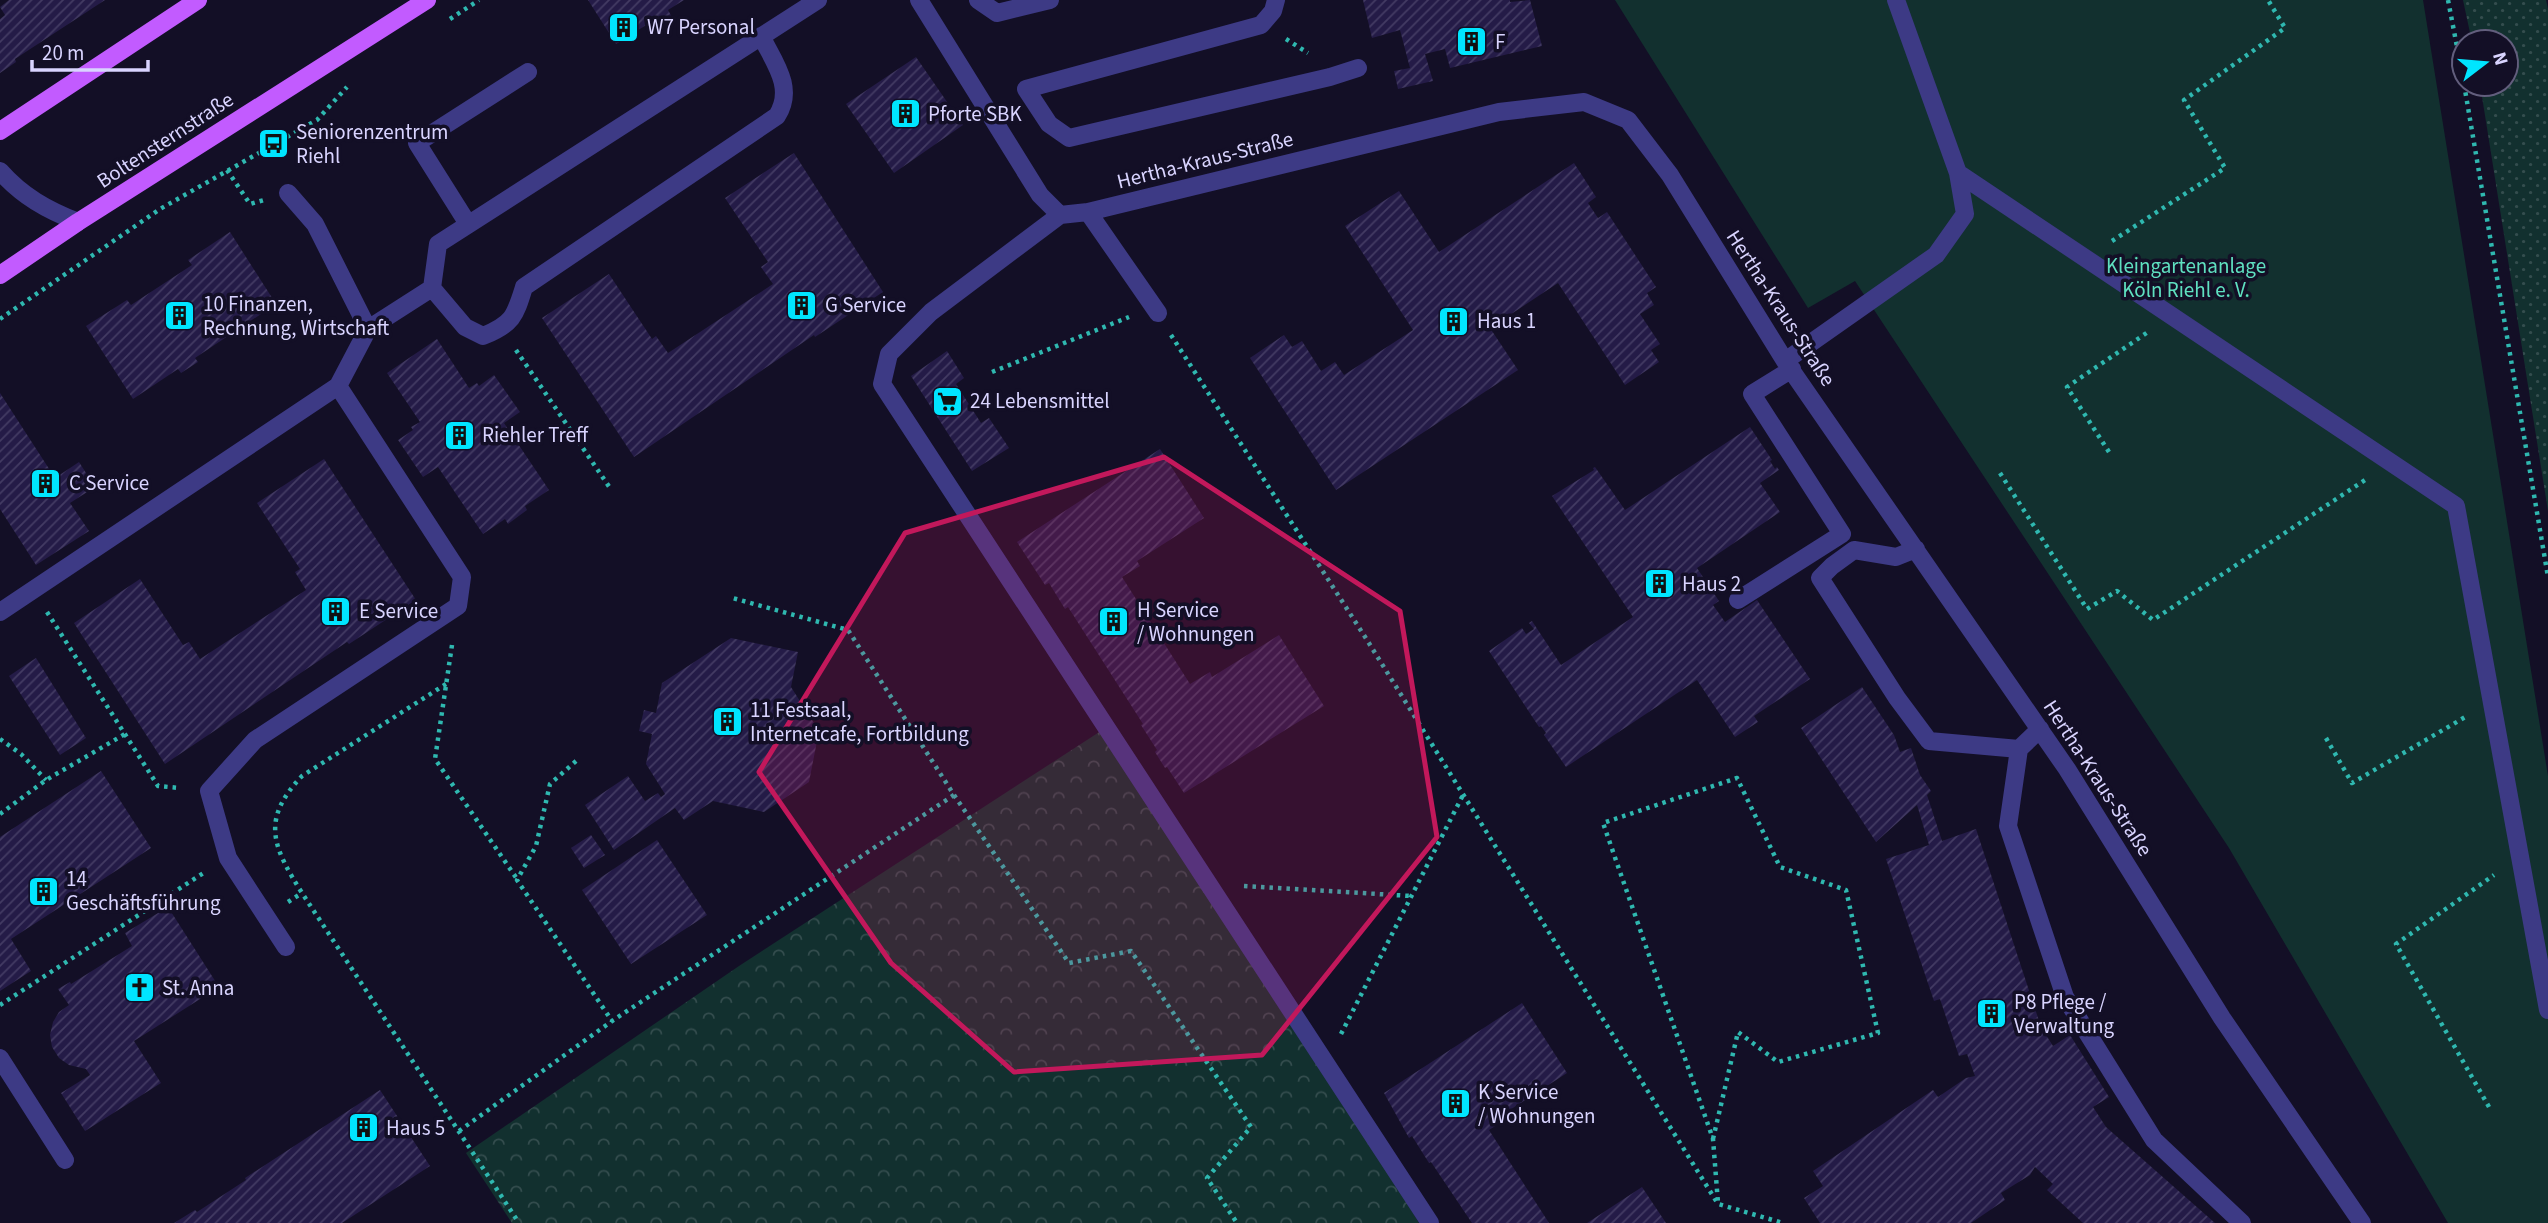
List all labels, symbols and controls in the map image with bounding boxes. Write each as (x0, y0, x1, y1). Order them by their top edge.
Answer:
building icon: W7 Personal (607, 10, 641, 44)
place label: W7 Personal (647, 12, 755, 42)
building icon: F (1455, 25, 1489, 59)
place label: F (1495, 27, 1505, 57)
scale bar (32, 28, 147, 72)
north arrow (2450, 28, 2520, 98)
text: 20 m (42, 38, 84, 68)
text: N (2485, 49, 2515, 69)
street label: Boltensternstraße (91, 85, 239, 195)
building icon: Pforte SBK (888, 97, 922, 131)
place label: Pforte SBK (928, 99, 1022, 129)
place label: Seniorenzentrum Riehl (296, 117, 448, 171)
street label: Hertha-Kraus-Straße (1114, 124, 1296, 196)
bus stop icon: Seniorenzentrum Riehl (256, 127, 290, 161)
street label: Hertha-Kraus-Straße (1719, 224, 1843, 392)
park label: Kleingartenanlage Köln Riehl e. V. (2106, 251, 2266, 305)
building icon: G Service (785, 288, 819, 322)
place label: 10 Finanzen, Rechnung, Wirtschaft (203, 289, 390, 343)
place label: G Service (825, 290, 906, 320)
building icon: 10 Finanzen, Rechnung, Wirtschaft (163, 299, 197, 333)
building icon: Haus 1 (1437, 304, 1471, 338)
place label: Haus 1 (1477, 306, 1536, 336)
supermarket icon: 24 Lebensmittel (930, 384, 964, 418)
place label: 24 Lebensmittel (970, 386, 1110, 416)
building icon: Riehler Treff (442, 418, 476, 452)
place label: Riehler Treff (482, 420, 589, 450)
building icon: C Service (29, 466, 63, 500)
place label: C Service (69, 468, 149, 498)
building icon: Haus 2 (1642, 567, 1676, 601)
place label: Haus 2 (1682, 569, 1741, 599)
building icon: E Service (319, 594, 353, 628)
place label: H Service / Wohnungen (1137, 595, 1254, 649)
place label: E Service (359, 596, 438, 626)
building icon: H Service / Wohnungen (1097, 605, 1131, 639)
street label: Hertha-Kraus-Straße (2036, 694, 2160, 862)
place label: 11 Festsaal, Internetcafe, Fortbildung (750, 695, 969, 749)
building icon: 11 Festsaal, Internetcafe, Fortbildung (710, 705, 744, 739)
place label: 14 Geschäftsführung (66, 864, 221, 918)
building icon: 14 Geschäftsführung (26, 874, 60, 908)
church icon: St. Anna (122, 971, 156, 1005)
place label: St. Anna (162, 973, 234, 1003)
place label: P8 Pflege / Verwaltung (2014, 987, 2114, 1041)
building icon: P8 Pflege / Verwaltung (1974, 997, 2008, 1031)
place label: K Service / Wohnungen (1478, 1077, 1595, 1131)
building icon: K Service / Wohnungen (1438, 1087, 1472, 1121)
building icon: Haus 5 (346, 1111, 380, 1145)
place label: Haus 5 (386, 1113, 445, 1143)

